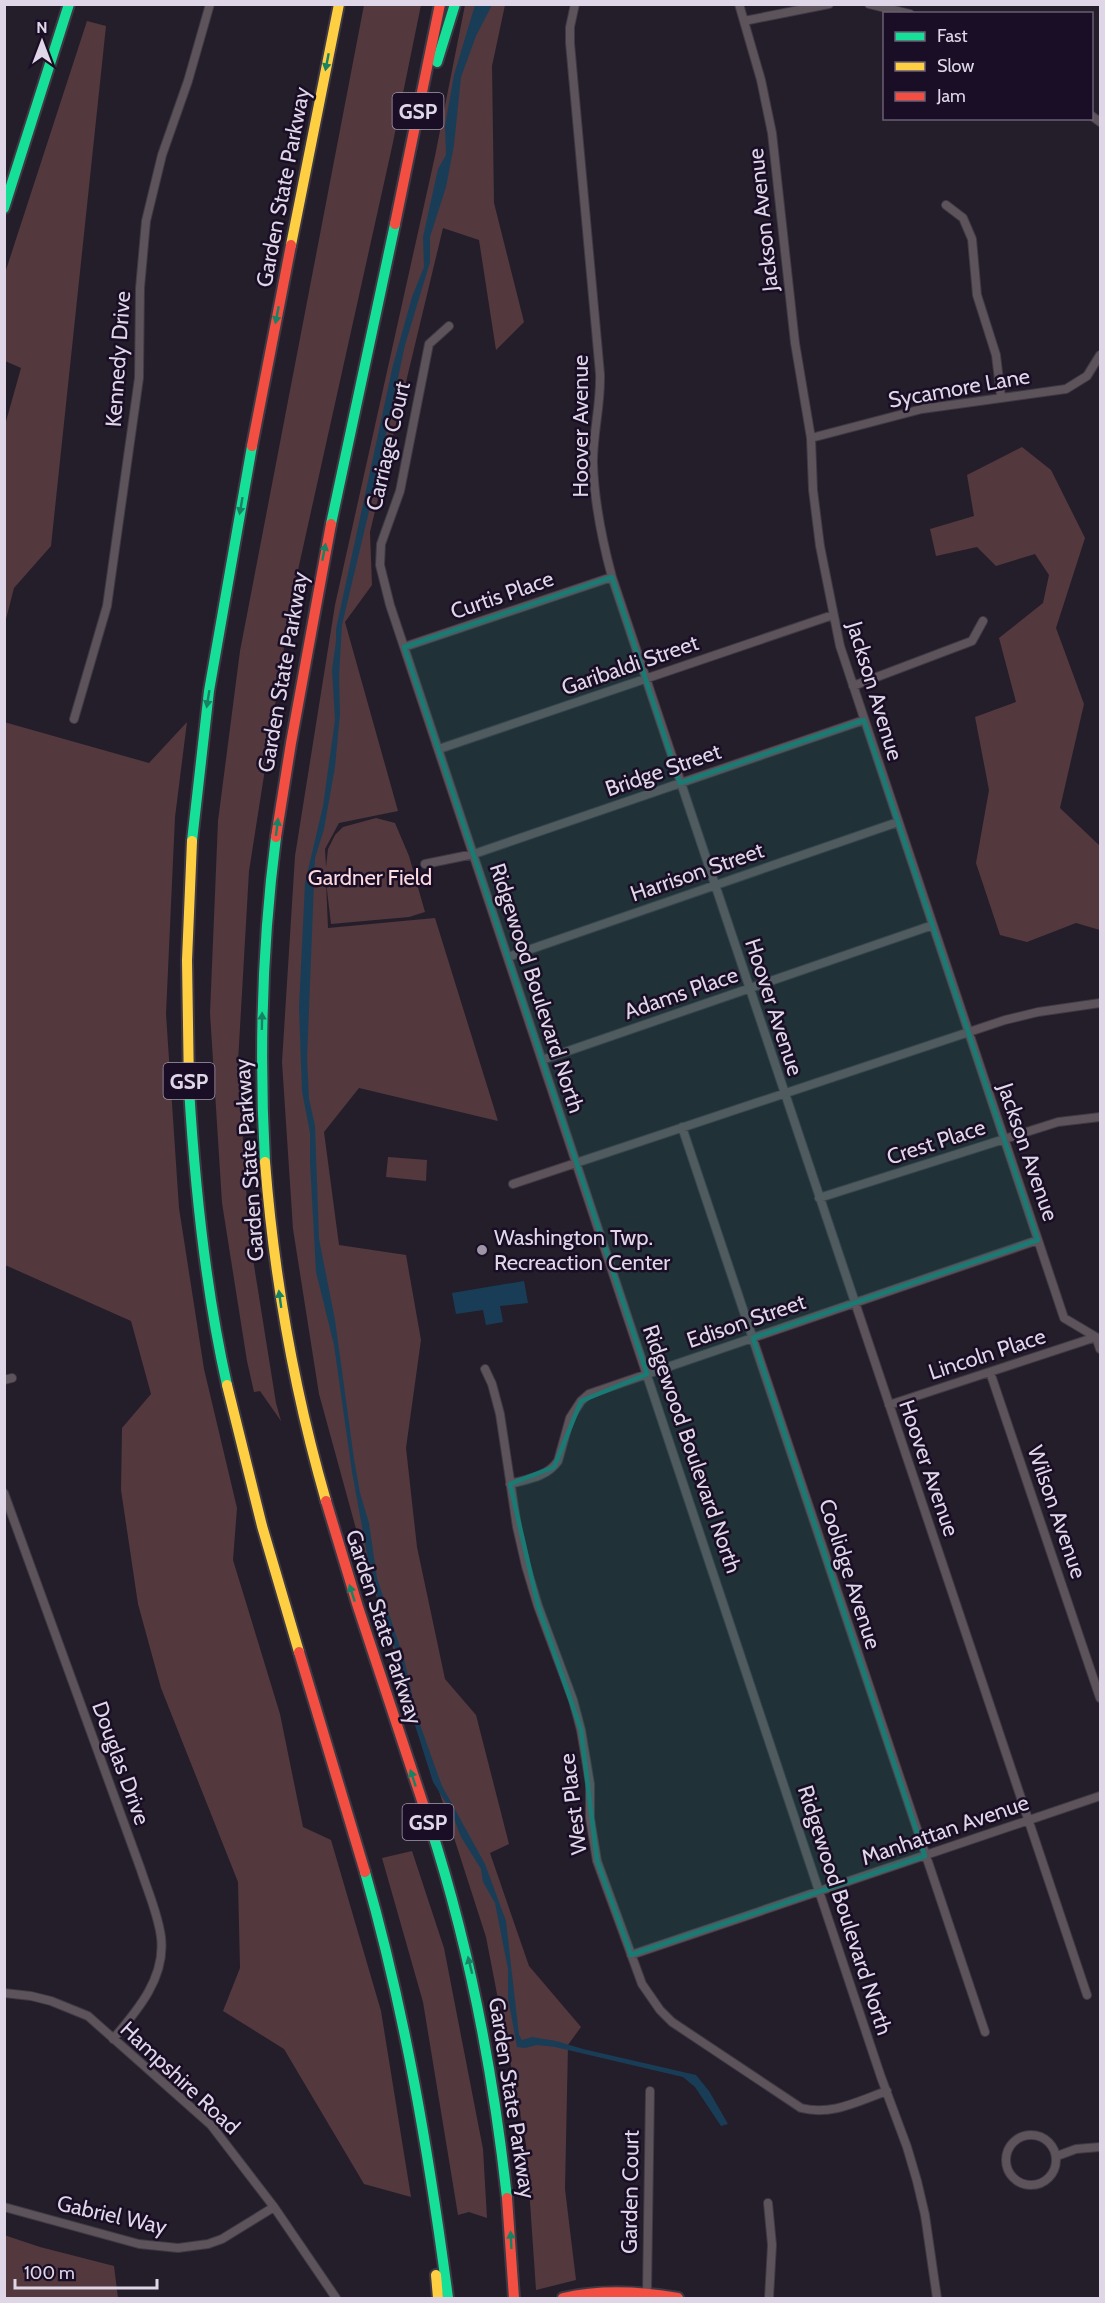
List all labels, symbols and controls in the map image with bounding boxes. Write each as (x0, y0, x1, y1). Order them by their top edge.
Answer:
north arrow (12, 12, 72, 72)
legend (883, 12, 1093, 120)
text: N (36, 18, 48, 37)
text: Fast (937, 25, 968, 47)
one-way arrow (322, 53, 331, 72)
text: Slow (937, 55, 974, 77)
street label: Garden State Parkway (250, 85, 316, 289)
text: Jam (936, 85, 966, 107)
road number: GSP (392, 93, 444, 129)
street label: Jackson Avenue (742, 147, 784, 294)
street label: Kennedy Drive (100, 290, 136, 428)
one-way arrow (272, 306, 281, 325)
street label: Hoover Avenue (567, 355, 594, 497)
street label: Sycamore Lane (886, 362, 1032, 414)
street label: Carriage Court (360, 378, 416, 513)
one-way arrow (236, 497, 245, 516)
one-way arrow (320, 542, 329, 561)
street label: Curtis Place (447, 565, 557, 625)
street label: Garden State Parkway (252, 570, 314, 774)
street label: Jackson Avenue (841, 617, 909, 764)
street label: Garibaldi Street (558, 629, 703, 701)
one-way arrow (204, 689, 213, 708)
street label: Bridge Street (602, 737, 725, 802)
one-way arrow (272, 817, 282, 836)
street label: Harrison Street (627, 836, 768, 907)
street label: Ridgewood Boulevard North (484, 860, 590, 1116)
park label: Gardner Field (308, 864, 432, 891)
street label: Hoover Avenue (739, 935, 809, 1079)
street label: Adams Place (620, 961, 742, 1025)
one-way arrow (257, 1012, 267, 1031)
street label: Garden State Parkway (228, 1058, 270, 1262)
road number: GSP (164, 1063, 214, 1099)
street label: Jackson Avenue (991, 1079, 1064, 1224)
street label: Crest Place (883, 1113, 989, 1171)
place label: Washington Twp. Recreaction Center (494, 1224, 670, 1276)
marker: Washington Twp. Recreaction Center (475, 1243, 489, 1257)
street label: Edison Street (683, 1288, 809, 1354)
one-way arrow (276, 1290, 285, 1309)
street label: Ridgewood Boulevard North (637, 1321, 747, 1577)
street label: Lincoln Place (925, 1322, 1049, 1386)
street label: Hoover Avenue (893, 1396, 965, 1540)
street label: Wilson Avenue (1022, 1442, 1092, 1582)
street label: Coolidge Avenue (813, 1495, 887, 1653)
street label: Garden State Parkway (340, 1526, 428, 1728)
one-way arrow (347, 1584, 356, 1602)
street label: Douglas Drive (86, 1697, 156, 1829)
street label: West Place (553, 1752, 593, 1856)
one-way arrow (408, 1769, 418, 1787)
street label: Ridgewood Boulevard North (792, 1782, 898, 2038)
street label: Manhattan Avenue (858, 1789, 1032, 1871)
road number: GSP (402, 1804, 454, 1840)
one-way arrow (464, 1955, 474, 1974)
street label: Garden State Parkway (483, 1995, 541, 2201)
street label: Hampshire Road (115, 2016, 245, 2140)
street label: Garden Court (615, 2129, 645, 2254)
street label: Gabriel Way (55, 2189, 169, 2241)
one-way arrow (506, 2231, 516, 2250)
scale bar (15, 2252, 158, 2290)
text: 100 m (24, 2262, 75, 2284)

